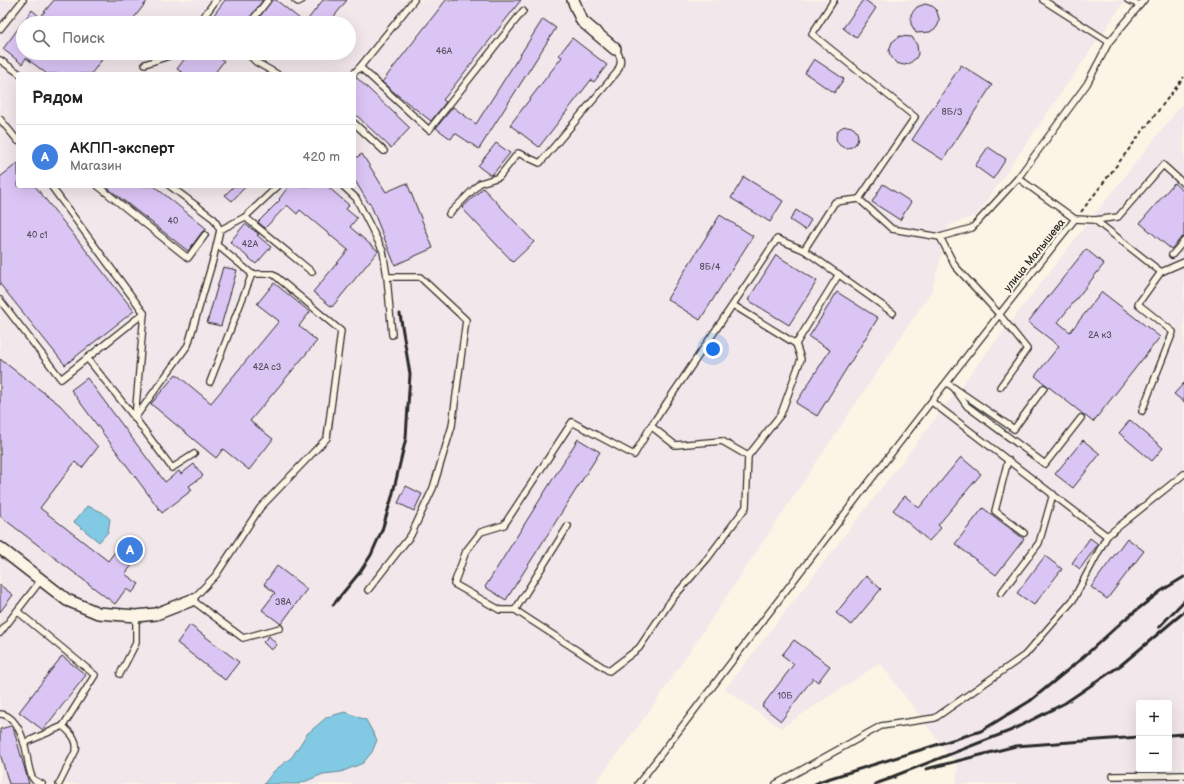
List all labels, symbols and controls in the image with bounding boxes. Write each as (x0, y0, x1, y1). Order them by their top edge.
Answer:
search box (16, 16, 356, 60)
icon: search (30, 27, 52, 49)
text: Поиск (62, 29, 105, 48)
house number: 46А (436, 46, 453, 57)
text: Рядом (32, 88, 83, 108)
house number: 8Б/3 (941, 107, 963, 118)
text: АКПП-эксперт (70, 139, 175, 158)
text: A (41, 149, 49, 165)
text: 420 m (302, 149, 340, 165)
text: Магазин (70, 158, 122, 174)
house number: 40 (168, 216, 178, 227)
street label: улица Малышева (1001, 216, 1068, 294)
house number: 40 с1 (26, 230, 48, 241)
house number: 42А (242, 239, 259, 250)
house number: 8Б/4 (699, 262, 721, 273)
house number: 2А к3 (1088, 330, 1112, 341)
your location (703, 339, 723, 359)
house number: 42А с3 (253, 362, 282, 373)
pin: A (117, 535, 143, 565)
house number: 38А (275, 597, 292, 608)
house number: 10Б (777, 691, 793, 702)
map controls (1136, 700, 1172, 772)
button: + (1136, 700, 1172, 736)
button: − (1136, 736, 1172, 772)

